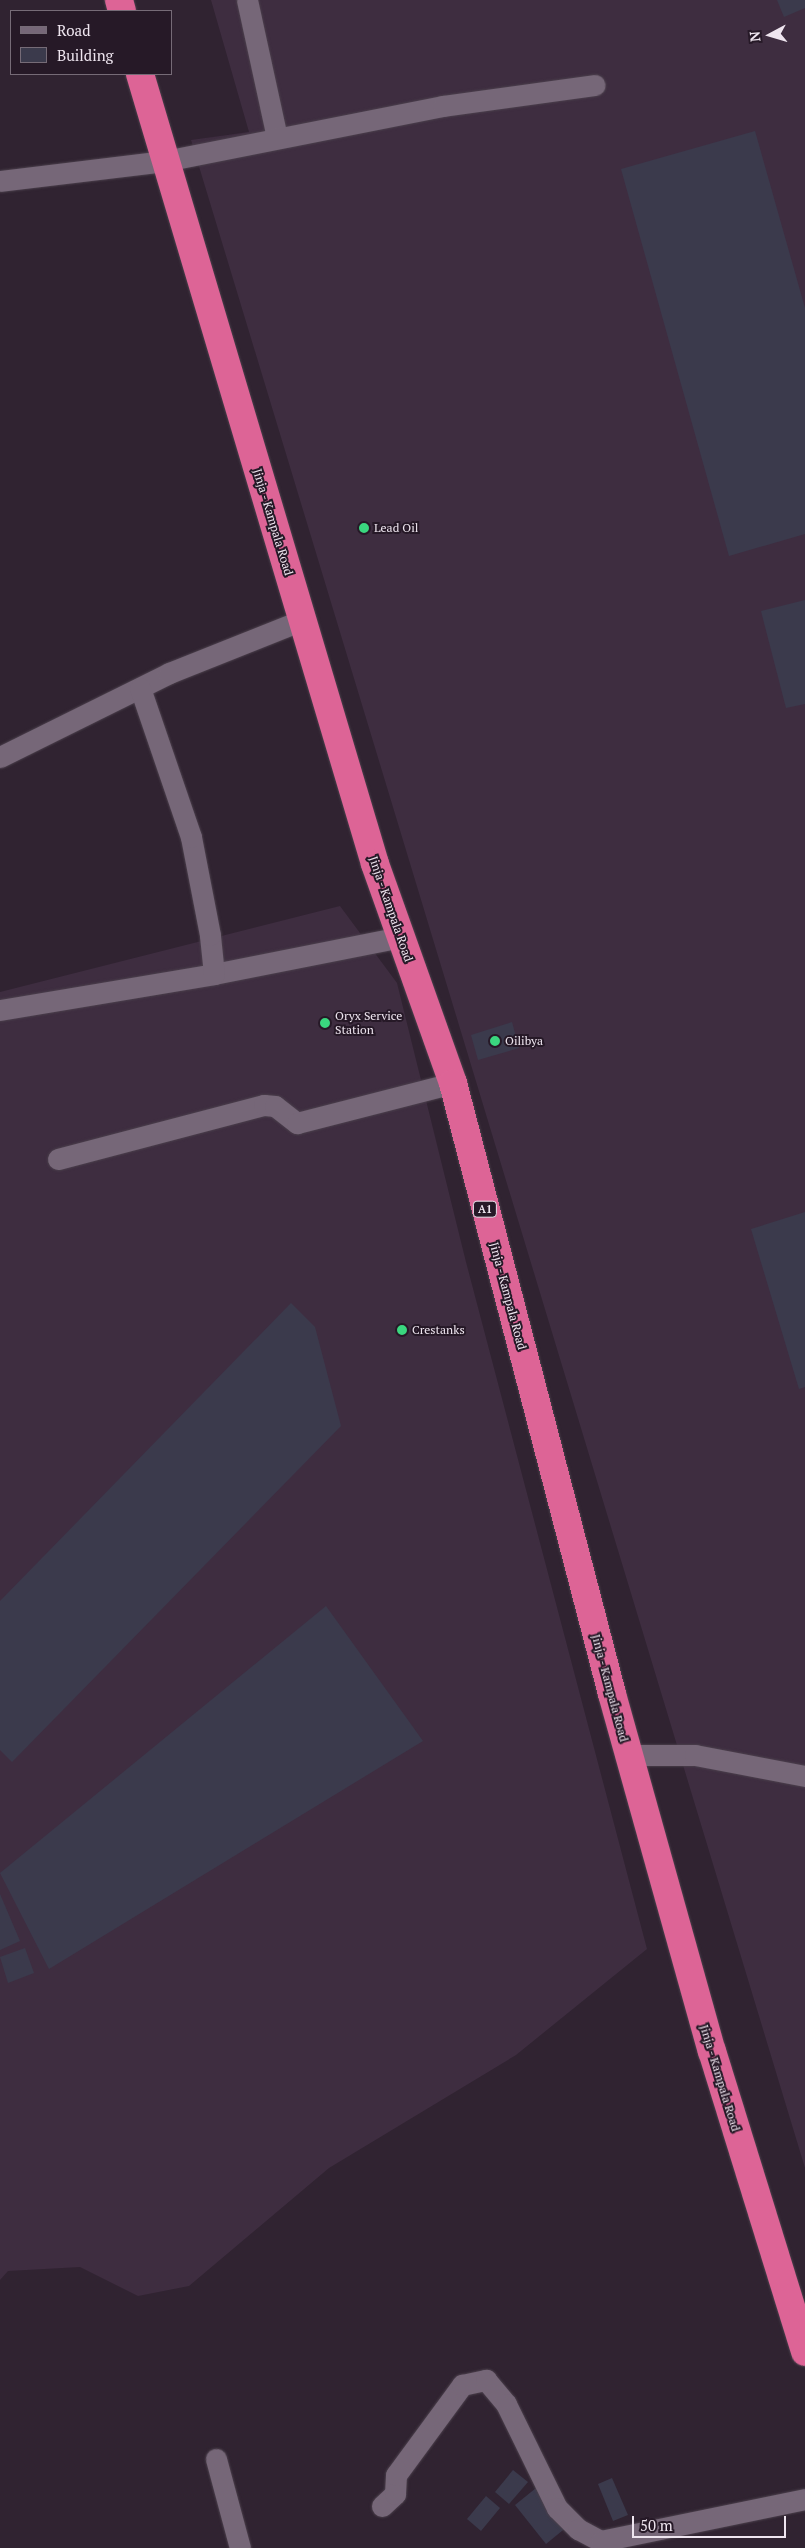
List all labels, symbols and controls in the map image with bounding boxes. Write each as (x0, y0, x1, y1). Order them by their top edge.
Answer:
legend (10, 10, 172, 75)
north arrow (745, 10, 795, 60)
text: Road (57, 20, 90, 40)
text: N (745, 30, 765, 43)
text: Building (57, 45, 114, 65)
street label: Jinja - Kampala Road (250, 467, 296, 577)
place label: Lead Oil (374, 521, 418, 535)
marker: Lead Oil (358, 522, 370, 534)
street label: Jinja - Kampala Road (366, 854, 416, 964)
place label: Oryx Service Station (335, 1009, 402, 1037)
marker: Oryx Service Station (319, 1017, 331, 1029)
place label: Oilibya (505, 1034, 543, 1048)
marker: Oilibya (489, 1035, 501, 1047)
road number: A1 (472, 1200, 498, 1218)
street label: Jinja - Kampala Road (487, 1240, 529, 1352)
place label: Crestanks (412, 1323, 465, 1337)
marker: Crestanks (396, 1324, 408, 1336)
street label: Jinja - Kampala Road (589, 1632, 631, 1744)
street label: Jinja - Kampala Road (697, 2023, 743, 2133)
scale bar (635, 2506, 789, 2538)
text: 50 m (640, 2515, 673, 2535)

